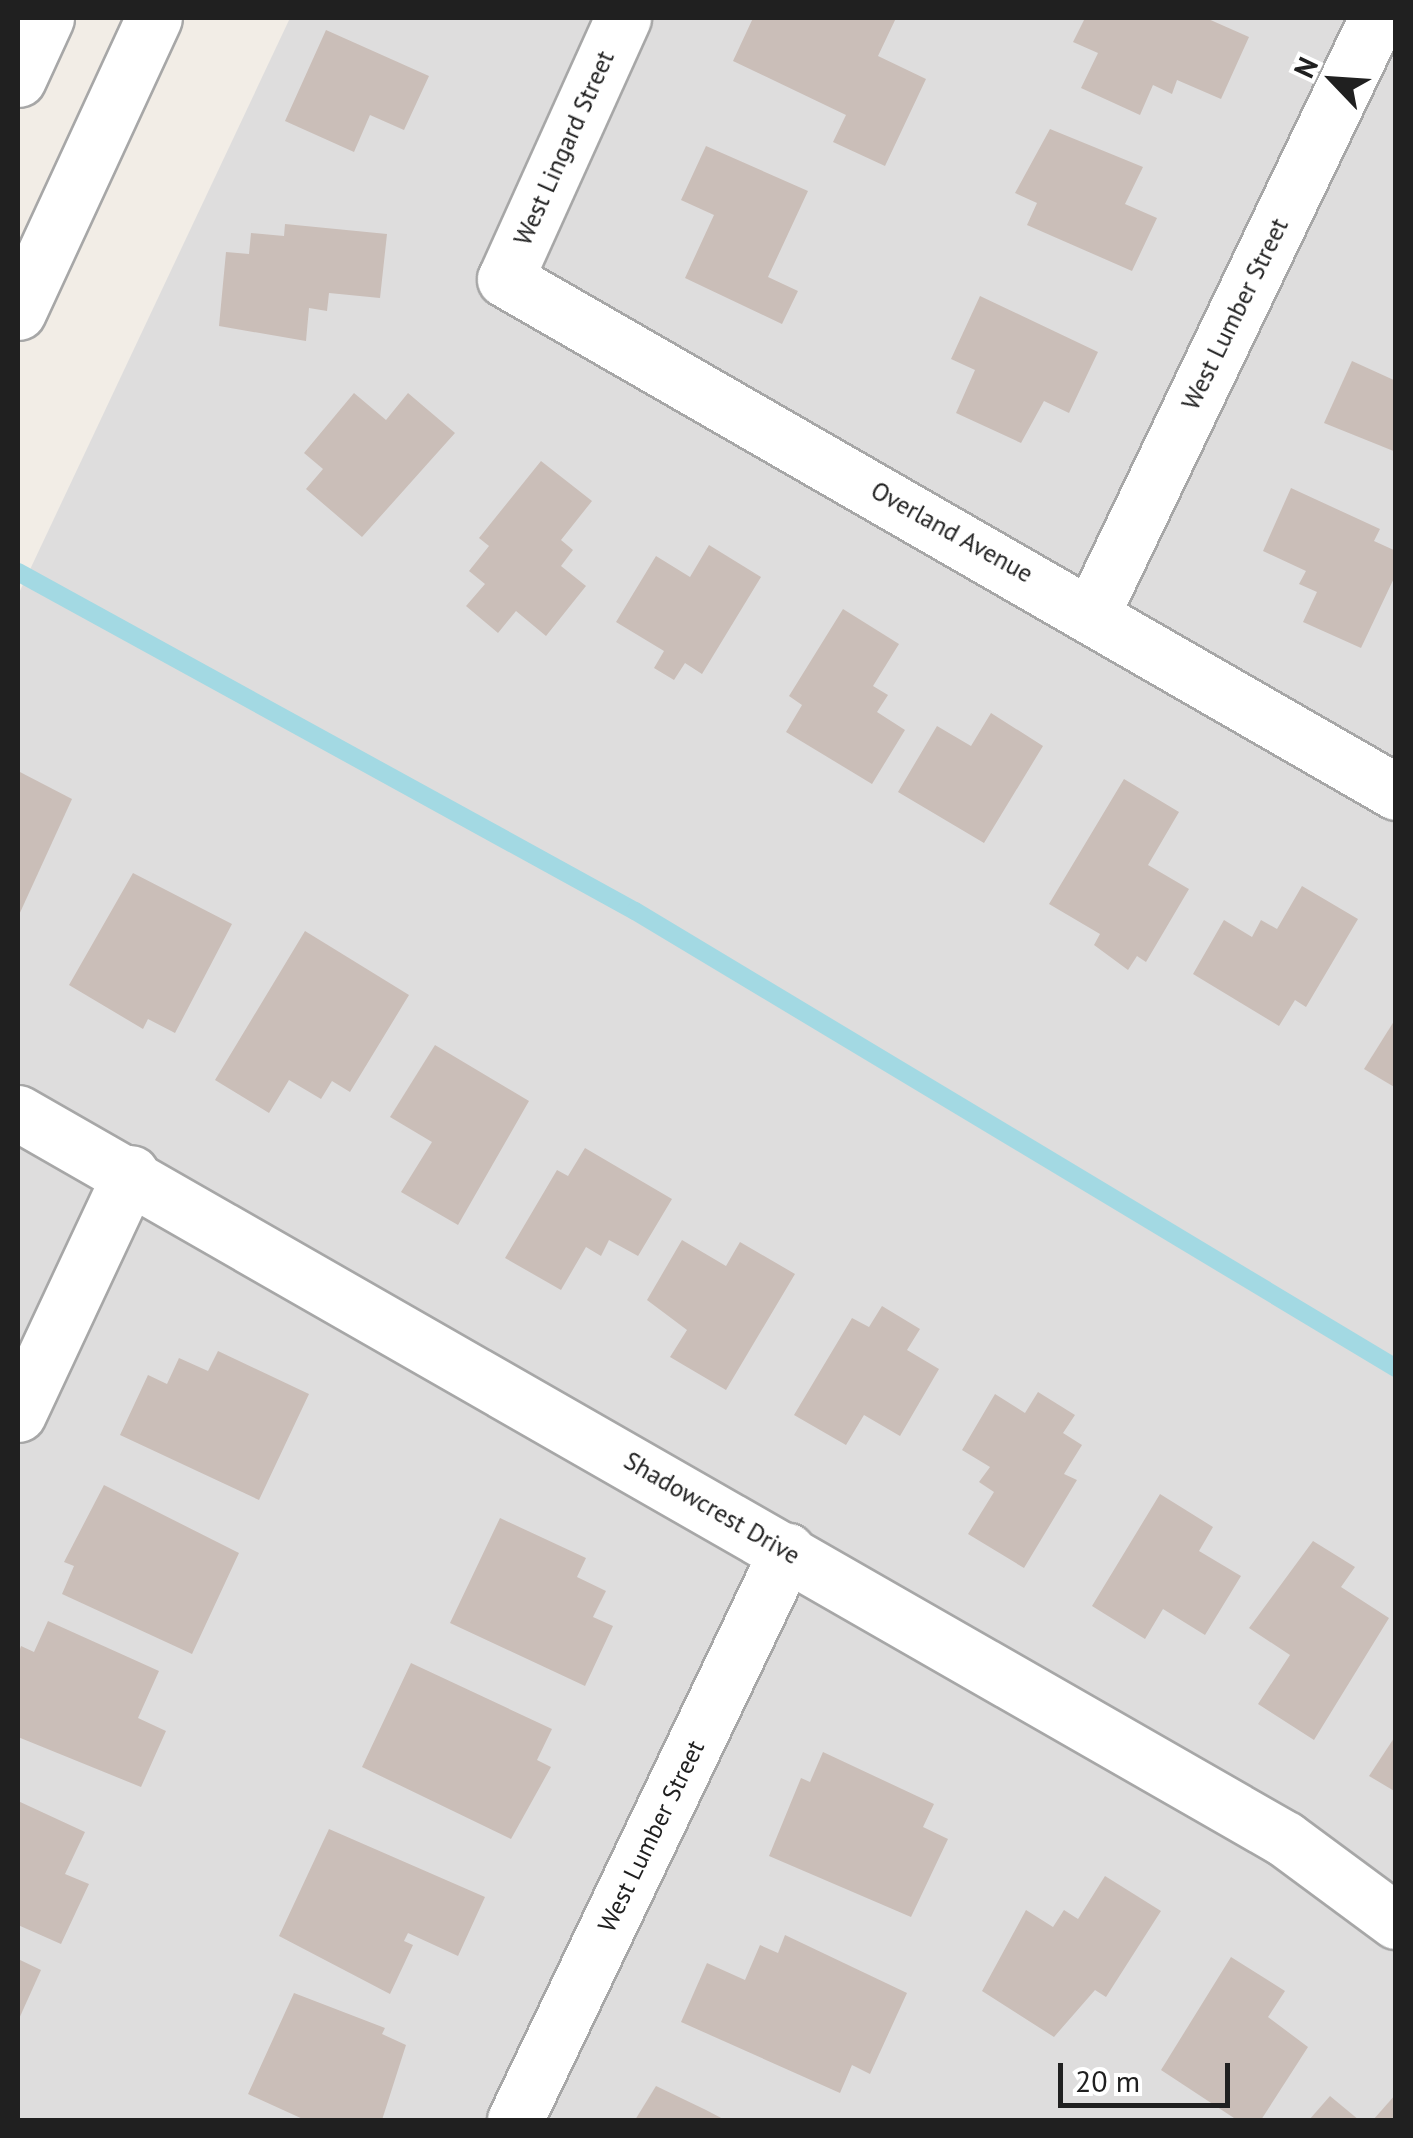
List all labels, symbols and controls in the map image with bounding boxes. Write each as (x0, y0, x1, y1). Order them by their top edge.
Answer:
north arrow (1283, 30, 1383, 130)
street label: West Lingard Street (508, 46, 620, 250)
text: N (1285, 51, 1326, 83)
street label: West Lumber Street (1176, 213, 1294, 415)
street label: Overland Avenue (865, 475, 1039, 589)
street label: Shadowcrest Drive (619, 1445, 805, 1571)
street label: West Lumber Street (592, 1735, 710, 1937)
scale bar (1063, 2043, 1236, 2105)
text: 20 m (1075, 2061, 1140, 2100)

